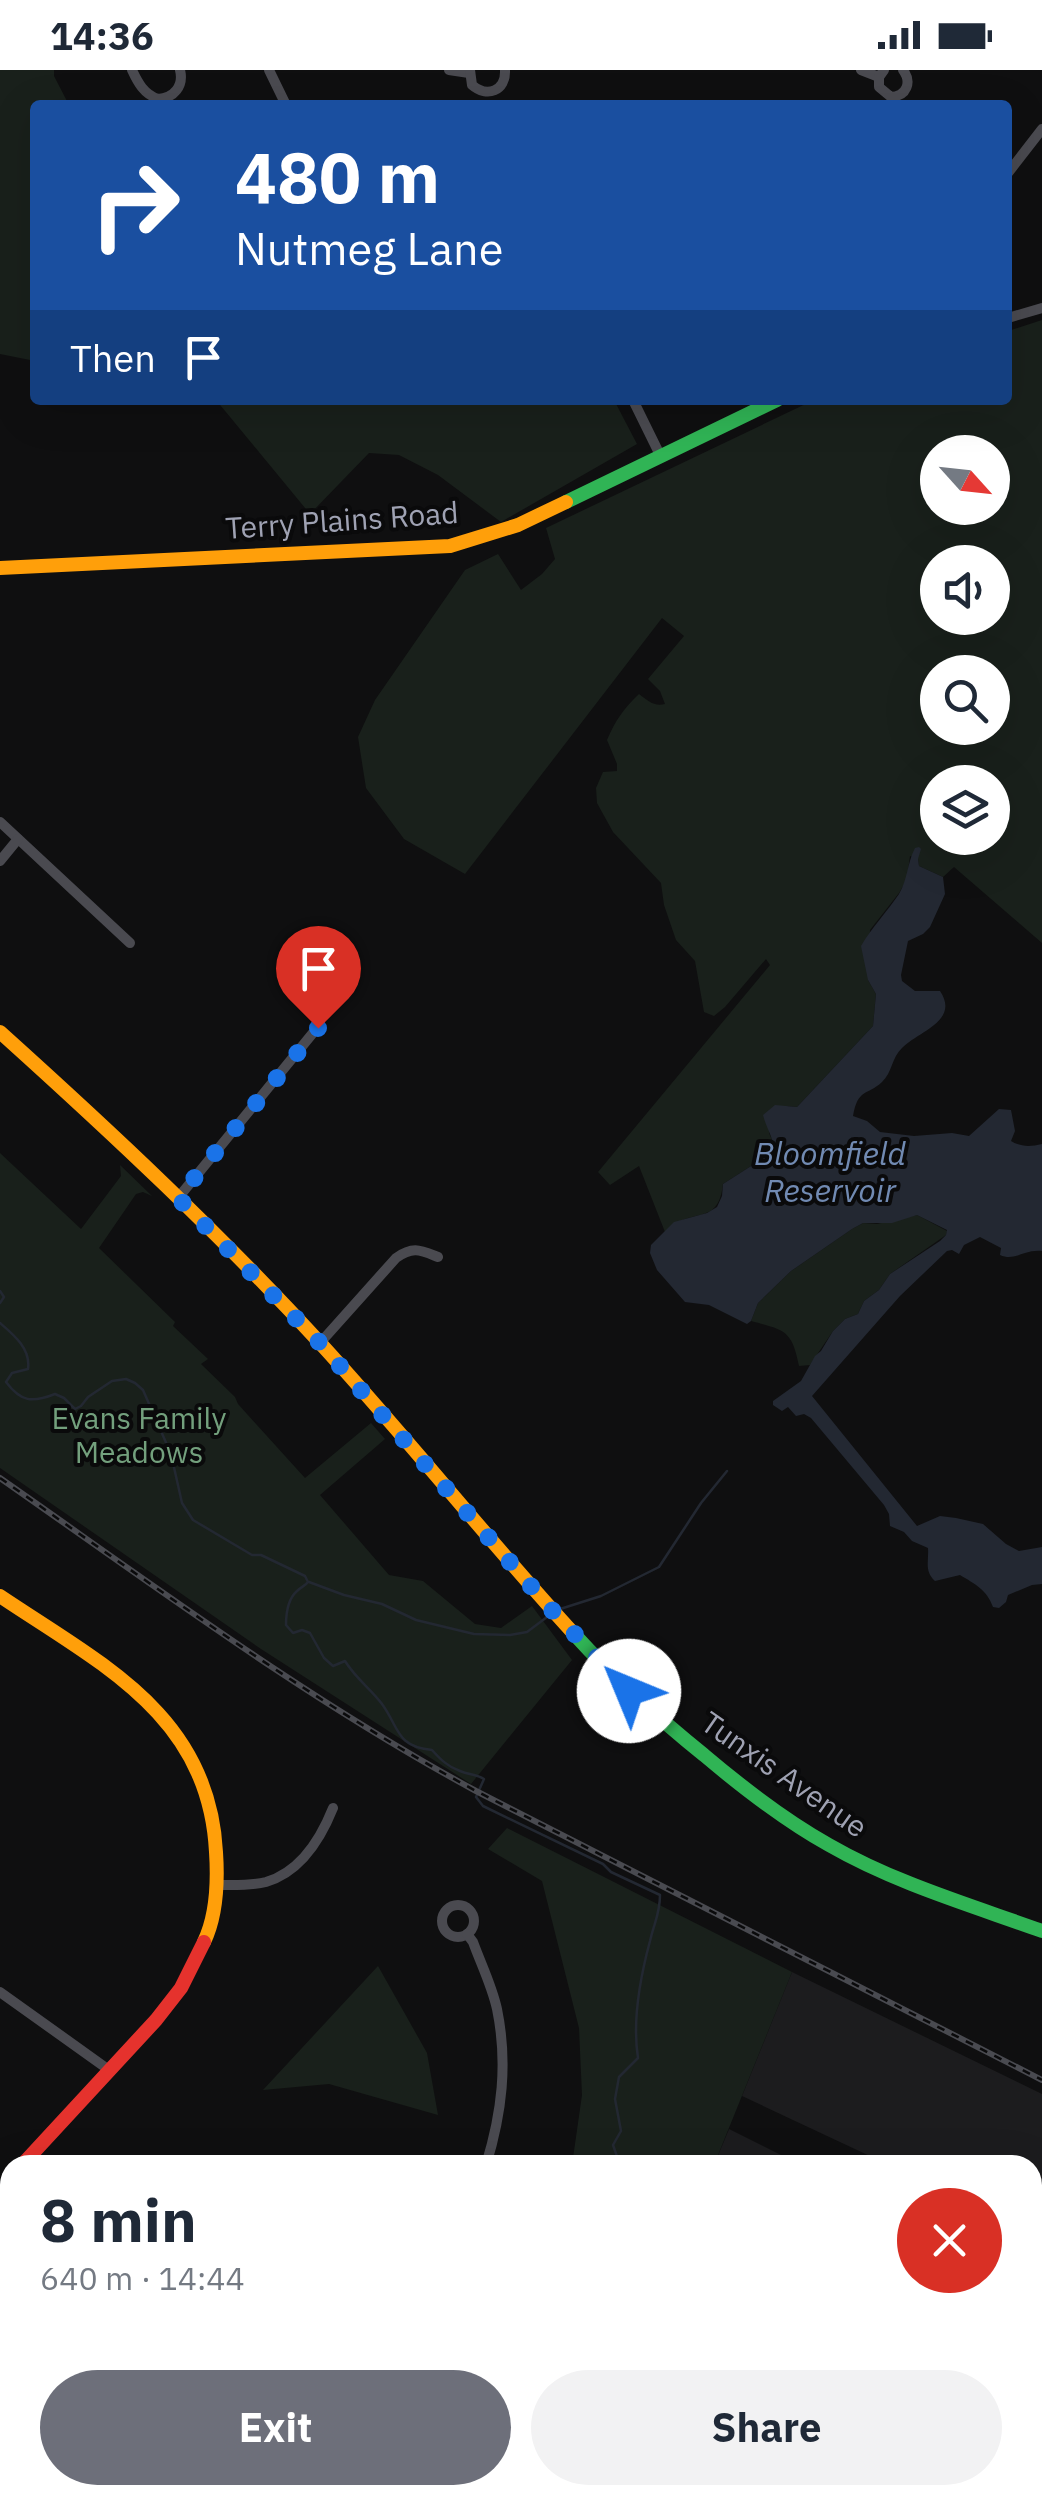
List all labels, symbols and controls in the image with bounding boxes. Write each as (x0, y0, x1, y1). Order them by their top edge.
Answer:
text: 14:36 (50, 11, 154, 60)
text: 480 m (235, 131, 440, 222)
icon: right (70, 140, 200, 270)
text: Nutmeg Lane (235, 219, 503, 277)
icon: arrive (176, 330, 231, 385)
text: Then (70, 333, 156, 382)
north arrow (920, 435, 1010, 525)
map controls (920, 435, 1010, 855)
street label: Terry Plains Road (224, 492, 460, 547)
button: sound (920, 545, 1010, 635)
button: search (920, 655, 1010, 745)
button: layers (920, 765, 1010, 855)
pin (276, 926, 361, 1029)
icon: arrive (291, 941, 346, 996)
water label: Bloomfield Reservoir (754, 1132, 906, 1211)
park label: Evans Family Meadows (52, 1398, 226, 1471)
position arrow (577, 1639, 681, 1743)
street label: Tunxis Avenue (694, 1702, 876, 1845)
text: 8 min (40, 2180, 197, 2259)
button: close (897, 2188, 1002, 2293)
text: 640 m · 14:44 (40, 2257, 245, 2299)
button: Exit (40, 2370, 511, 2485)
button: Share (531, 2370, 1002, 2485)

